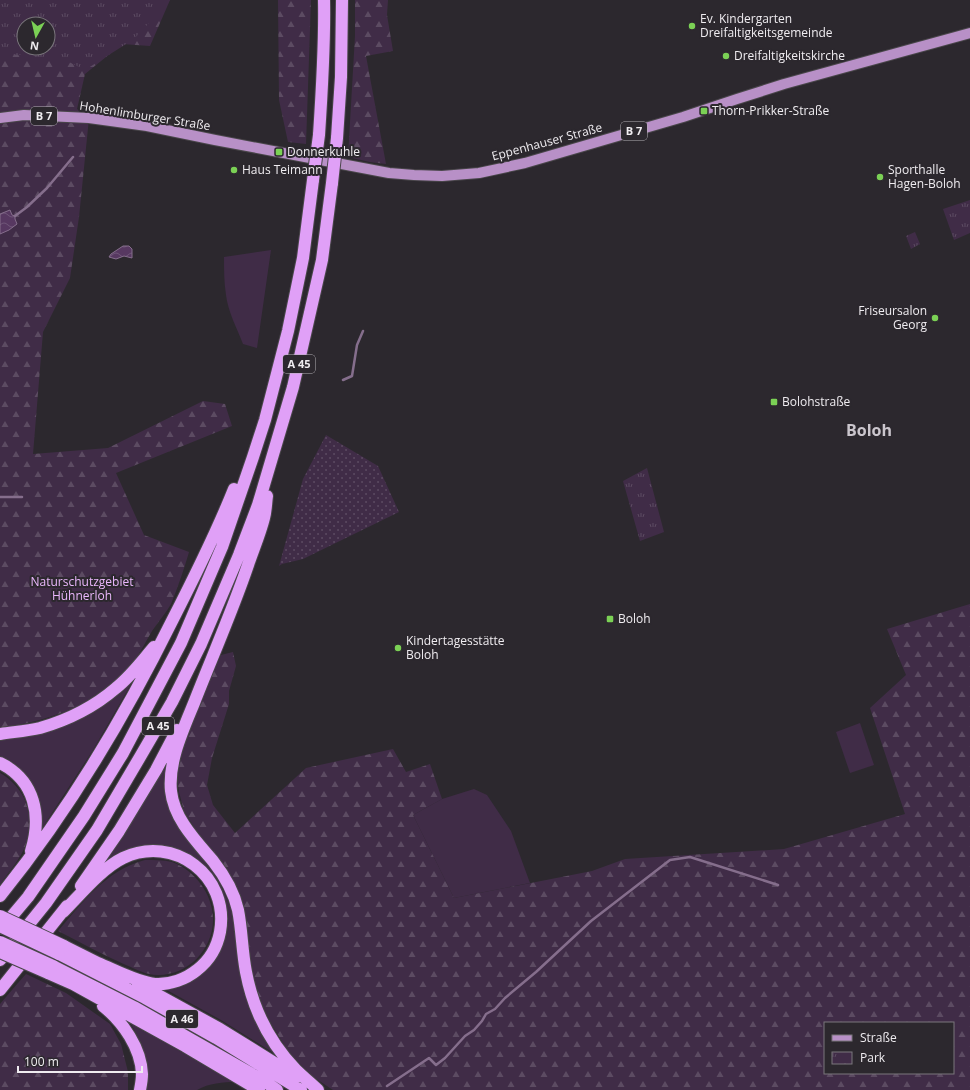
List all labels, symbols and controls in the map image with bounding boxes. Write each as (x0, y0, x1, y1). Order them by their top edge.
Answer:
place label: Ev. Kindergarten Dreifaltigkeitsgemeinde (700, 10, 833, 41)
north arrow (16, 16, 56, 56)
marker: Ev. Kindergarten Dreifaltigkeitsgemeinde (687, 21, 697, 31)
text: N (29, 38, 40, 54)
place label: Dreifaltigkeitskirche (734, 47, 845, 64)
marker: Dreifaltigkeitskirche (721, 51, 731, 61)
street label: Hohenlimburger Straße (78, 97, 212, 134)
place label: Thorn-Prikker-Straße (712, 102, 829, 119)
marker: Thorn-Prikker-Straße (699, 106, 709, 116)
road number: B 7 (31, 107, 57, 125)
street label: Eppenhauser Straße (490, 118, 604, 164)
road number: B 7 (621, 122, 647, 140)
place label: Donnerkuhle (287, 143, 360, 160)
marker: Donnerkuhle (274, 147, 284, 157)
place label: Haus Teimann (242, 161, 323, 178)
place label: Sporthalle Hagen-Boloh (888, 161, 961, 192)
marker: Haus Teimann (229, 165, 239, 175)
marker: Sporthalle Hagen-Boloh (875, 172, 885, 182)
place label: Friseursalon Georg (858, 302, 927, 333)
marker: Friseursalon Georg (930, 313, 940, 323)
road number: A 45 (283, 355, 315, 373)
place label: Bolohstraße (782, 393, 851, 410)
marker: Bolohstraße (769, 397, 779, 407)
district label: Boloh (846, 419, 892, 441)
park label: Naturschutzgebiet Hühnerloh (31, 573, 133, 604)
place label: Boloh (618, 610, 651, 627)
marker: Boloh (605, 614, 615, 624)
place label: Kindertagesstätte Boloh (406, 632, 505, 663)
marker: Kindertagesstätte Boloh (393, 643, 403, 653)
road number: A 45 (142, 717, 174, 735)
road number: A 46 (166, 1010, 198, 1028)
legend (824, 1022, 954, 1074)
text: Straße (860, 1029, 897, 1046)
scale bar (18, 1048, 142, 1074)
text: Park (860, 1049, 886, 1066)
text: 100 m (24, 1053, 59, 1070)

